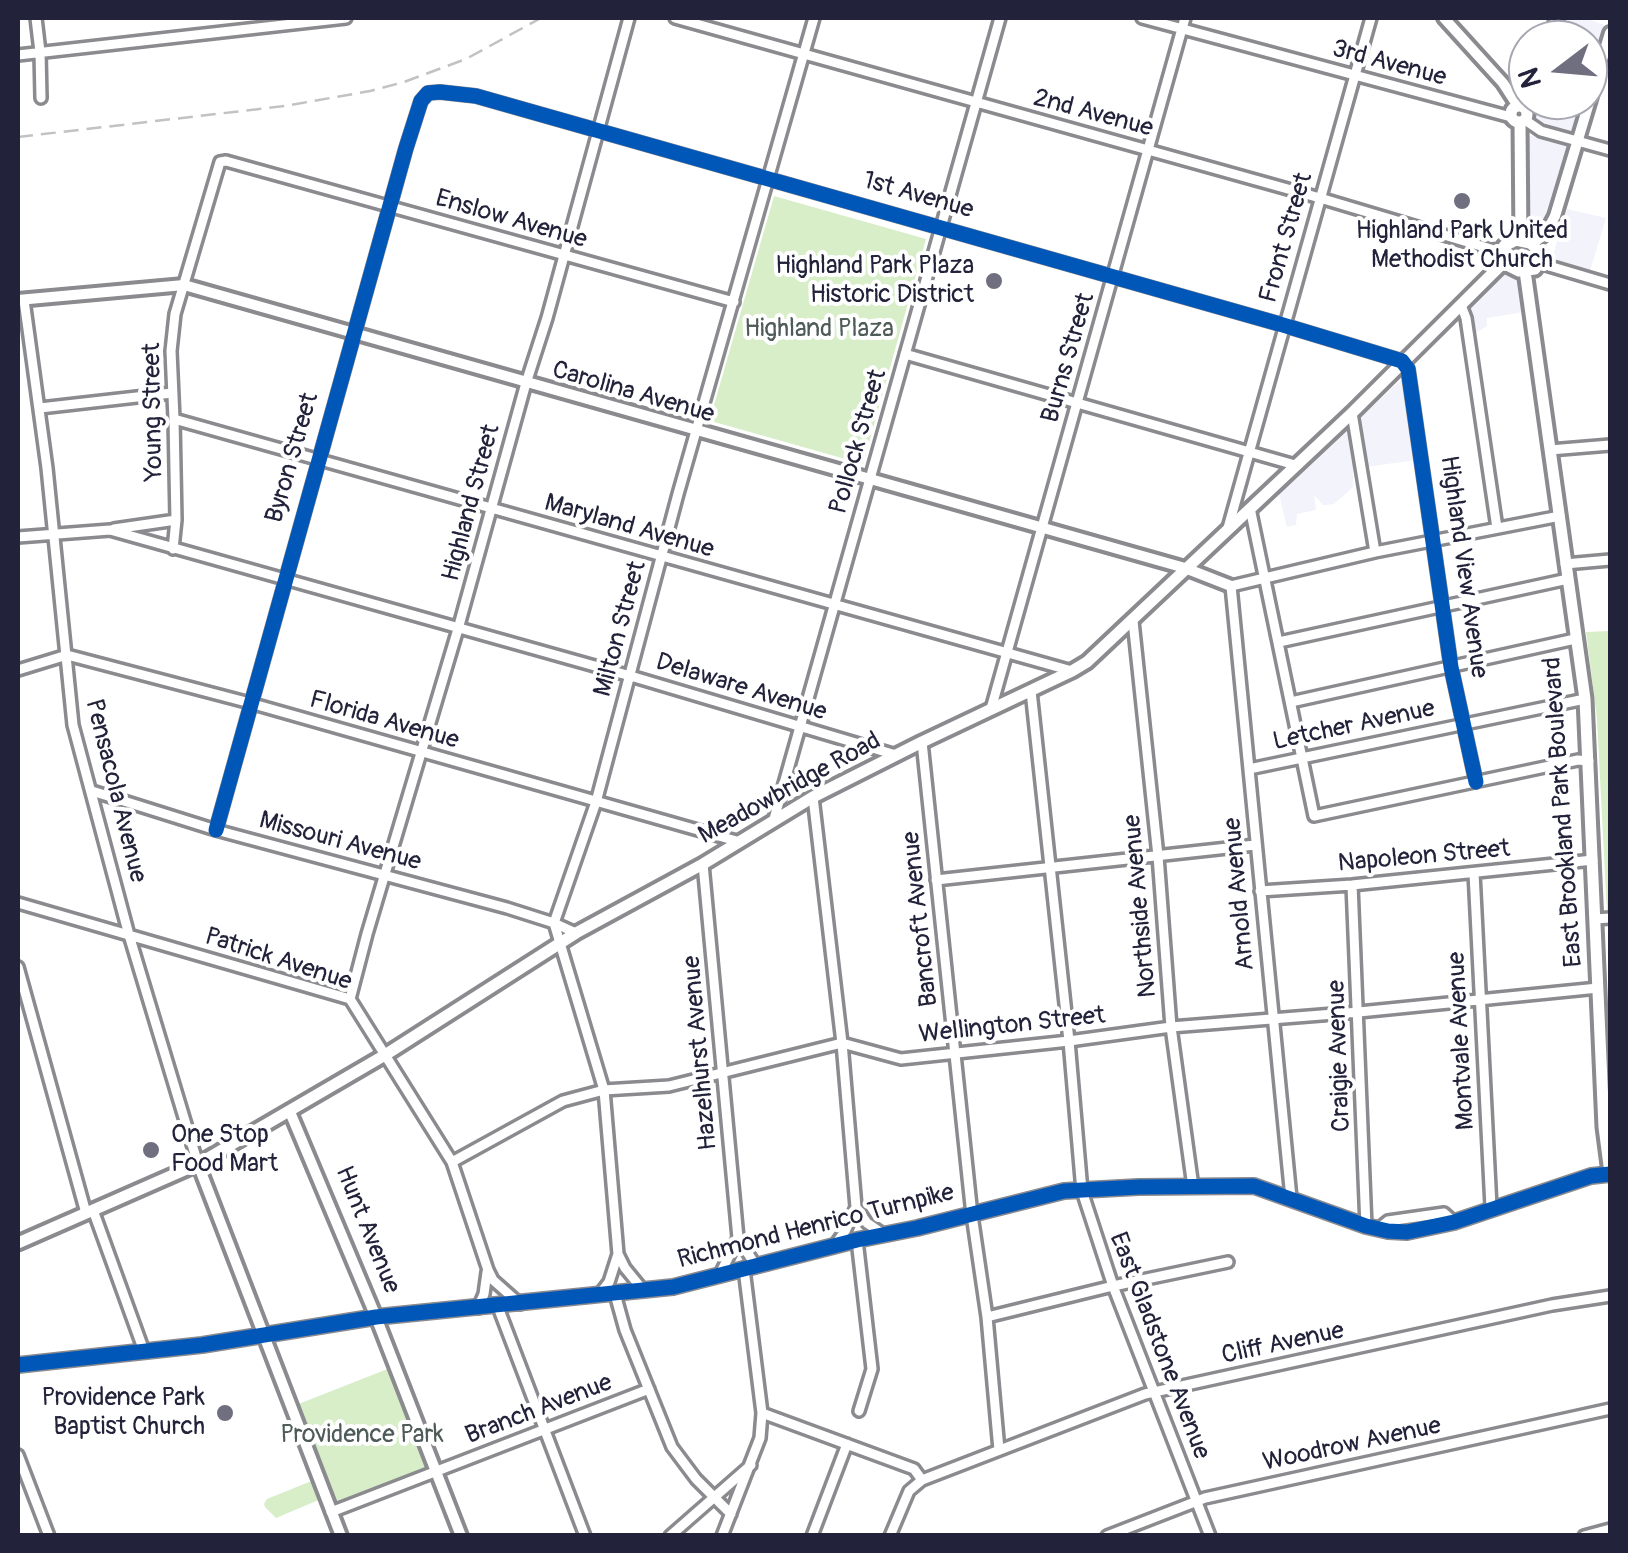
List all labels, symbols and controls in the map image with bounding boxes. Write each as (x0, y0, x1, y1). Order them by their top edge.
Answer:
north arrow (1508, 20, 1608, 120)
street label: 3rd Avenue (1329, 34, 1449, 94)
text: N (1511, 64, 1550, 92)
street label: 2nd Avenue (1030, 84, 1156, 144)
street label: 1st Avenue (859, 166, 977, 226)
street label: Front Street (1254, 170, 1320, 306)
street label: Enslow Avenue (432, 184, 590, 256)
marker: Highland Park United Methodist Church (1451, 190, 1473, 212)
place label: Highland Park United Methodist Church (1356, 217, 1568, 276)
place label: Highland Park Plaza Historic District (775, 252, 974, 311)
marker: Highland Park Plaza Historic District (983, 270, 1005, 292)
street label: Burns Street (1036, 290, 1102, 426)
park label: Highland Plaza (744, 315, 894, 345)
street label: Young Street (138, 343, 170, 481)
street label: Carolina Avenue (549, 356, 717, 430)
street label: Pollock Street (824, 366, 894, 518)
street label: Byron Street (260, 390, 326, 526)
street label: Highland Street (437, 421, 507, 585)
street label: Highland View Avenue (1433, 454, 1493, 680)
street label: Maryland Avenue (541, 489, 717, 565)
street label: Milton Street (589, 558, 653, 700)
street label: Delaware Avenue (652, 648, 830, 728)
street label: East Brookland Park Boulevard (1538, 656, 1590, 968)
street label: Florida Avenue (306, 685, 462, 757)
street label: Letcher Avenue (1270, 694, 1438, 758)
street label: Pensacola Avenue (78, 696, 152, 886)
street label: Meadowbridge Road (694, 727, 886, 851)
street label: Missouri Avenue (256, 806, 424, 878)
street label: Northside Avenue (1118, 813, 1164, 999)
street label: Arnold Avenue (1218, 816, 1262, 972)
street label: Bancroft Avenue (897, 830, 945, 1008)
street label: Napoleon Street (1337, 835, 1511, 879)
street label: Patrick Avenue (201, 922, 355, 998)
street label: Montvale Avenue (1442, 951, 1482, 1131)
street label: Hazelhurst Avenue (678, 954, 724, 1152)
street label: Craigie Avenue (1322, 979, 1358, 1133)
street label: Wellington Street (917, 1001, 1107, 1051)
place label: One Stop Food Mart (171, 1121, 278, 1180)
marker: One Stop Food Mart (140, 1139, 162, 1161)
street label: Hunt Avenue (328, 1162, 406, 1298)
street label: Richmond Henrico Turnpike (675, 1178, 957, 1276)
street label: East Gladstone Avenue (1102, 1228, 1216, 1464)
street label: Cliff Avenue (1219, 1316, 1347, 1372)
street label: Branch Avenue (461, 1368, 617, 1452)
place label: Providence Park Baptist Church (41, 1384, 205, 1443)
marker: Providence Park Baptist Church (214, 1402, 236, 1424)
street label: Woodrow Avenue (1260, 1411, 1444, 1479)
park label: Providence Park (280, 1421, 444, 1451)

